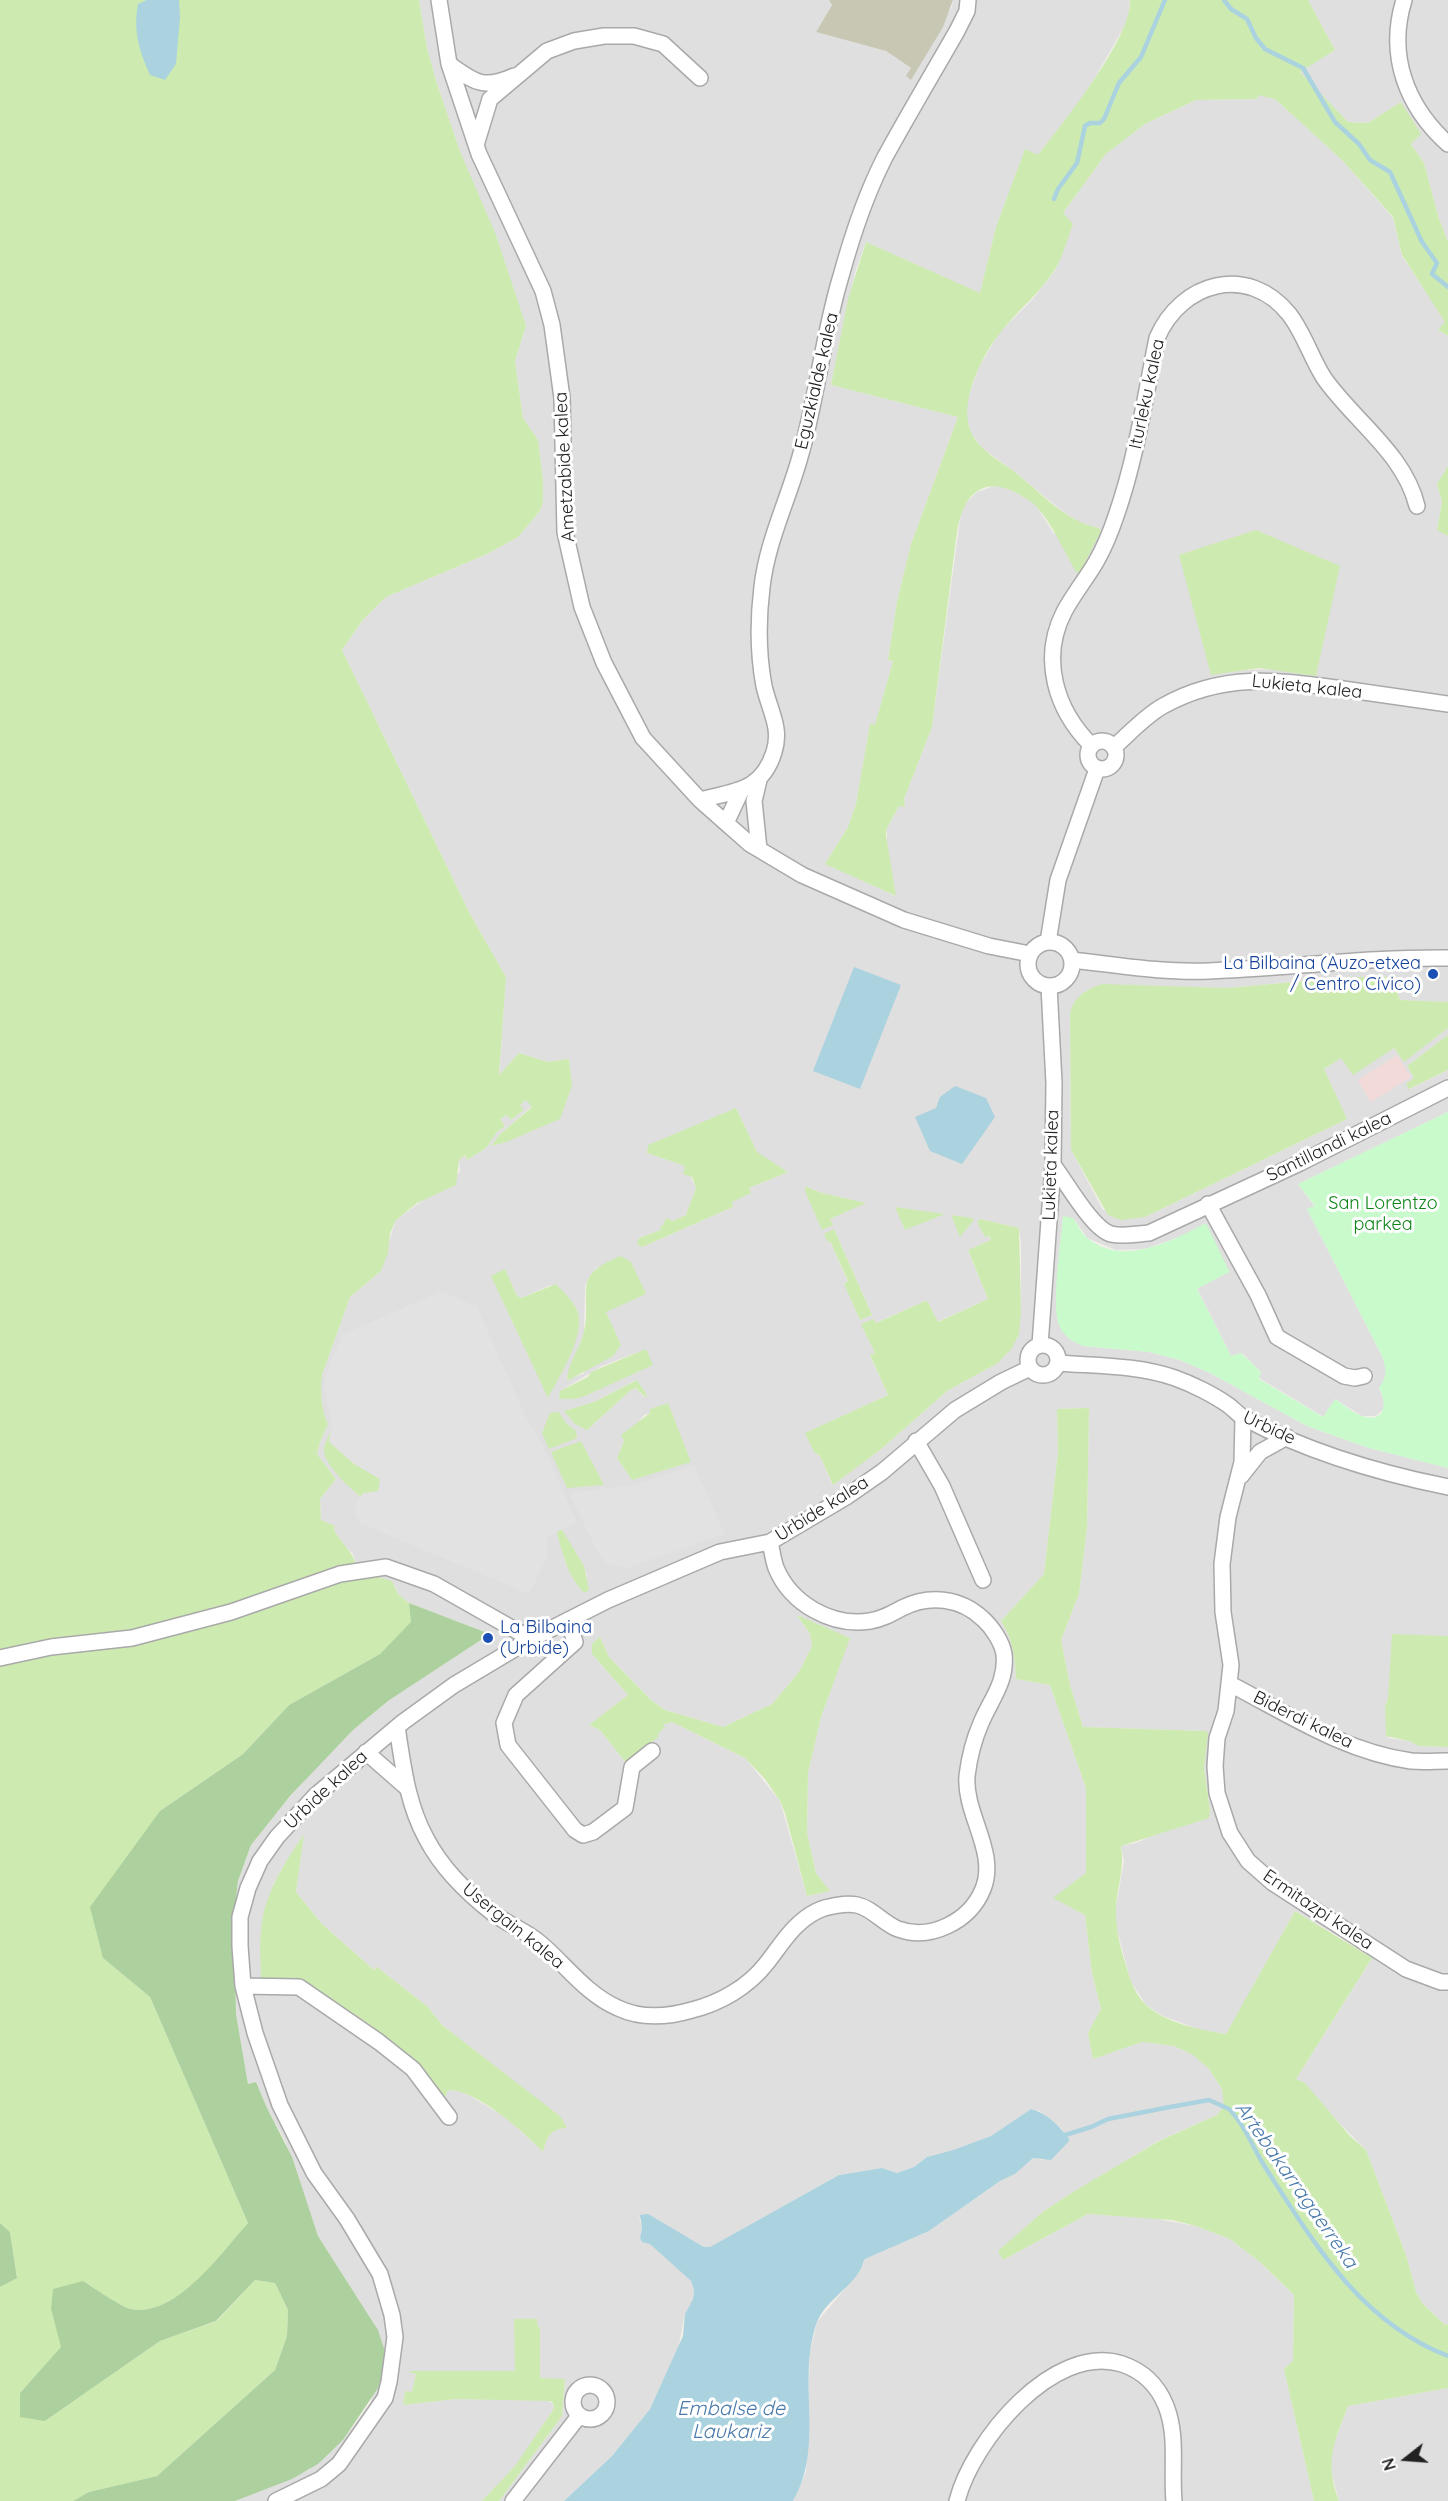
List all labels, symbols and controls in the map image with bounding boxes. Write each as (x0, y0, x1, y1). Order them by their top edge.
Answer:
street label: Eguzkialde kalea (791, 310, 843, 452)
street label: Iturleku kalea (1125, 337, 1169, 451)
street label: Ametzabide kalea (550, 391, 580, 543)
street label: Lukieta kalea (1251, 670, 1363, 704)
place label: La Bilbaina (Auzo-etxea / Centro Cívico) (1223, 953, 1421, 996)
marker: La Bilbaina (Auzo-etxea / Centro Cívico) (1426, 967, 1440, 981)
street label: Santillandi kalea (1263, 1107, 1395, 1187)
street label: Lukieta kalea (1038, 1109, 1064, 1221)
park label: San Lorentzo parkea (1328, 1193, 1438, 1236)
street label: Urbide (1239, 1406, 1299, 1450)
street label: Urbide kalea (771, 1472, 873, 1546)
place label: La Bilbaina (Urbide) (500, 1617, 592, 1660)
marker: La Bilbaina (Urbide) (481, 1631, 495, 1645)
street label: Biderdi kalea (1250, 1687, 1356, 1753)
street label: Urbide kalea (280, 1746, 372, 1834)
street label: Ermitazpi kalea (1259, 1865, 1377, 1955)
street label: Usergain kalea (458, 1878, 568, 1974)
water label: Artebakarragaerreka (1229, 2097, 1363, 2273)
water label: Embalse de Laukariz (677, 2397, 785, 2444)
north arrow (1376, 2429, 1436, 2489)
text: N (1378, 2456, 1400, 2473)

